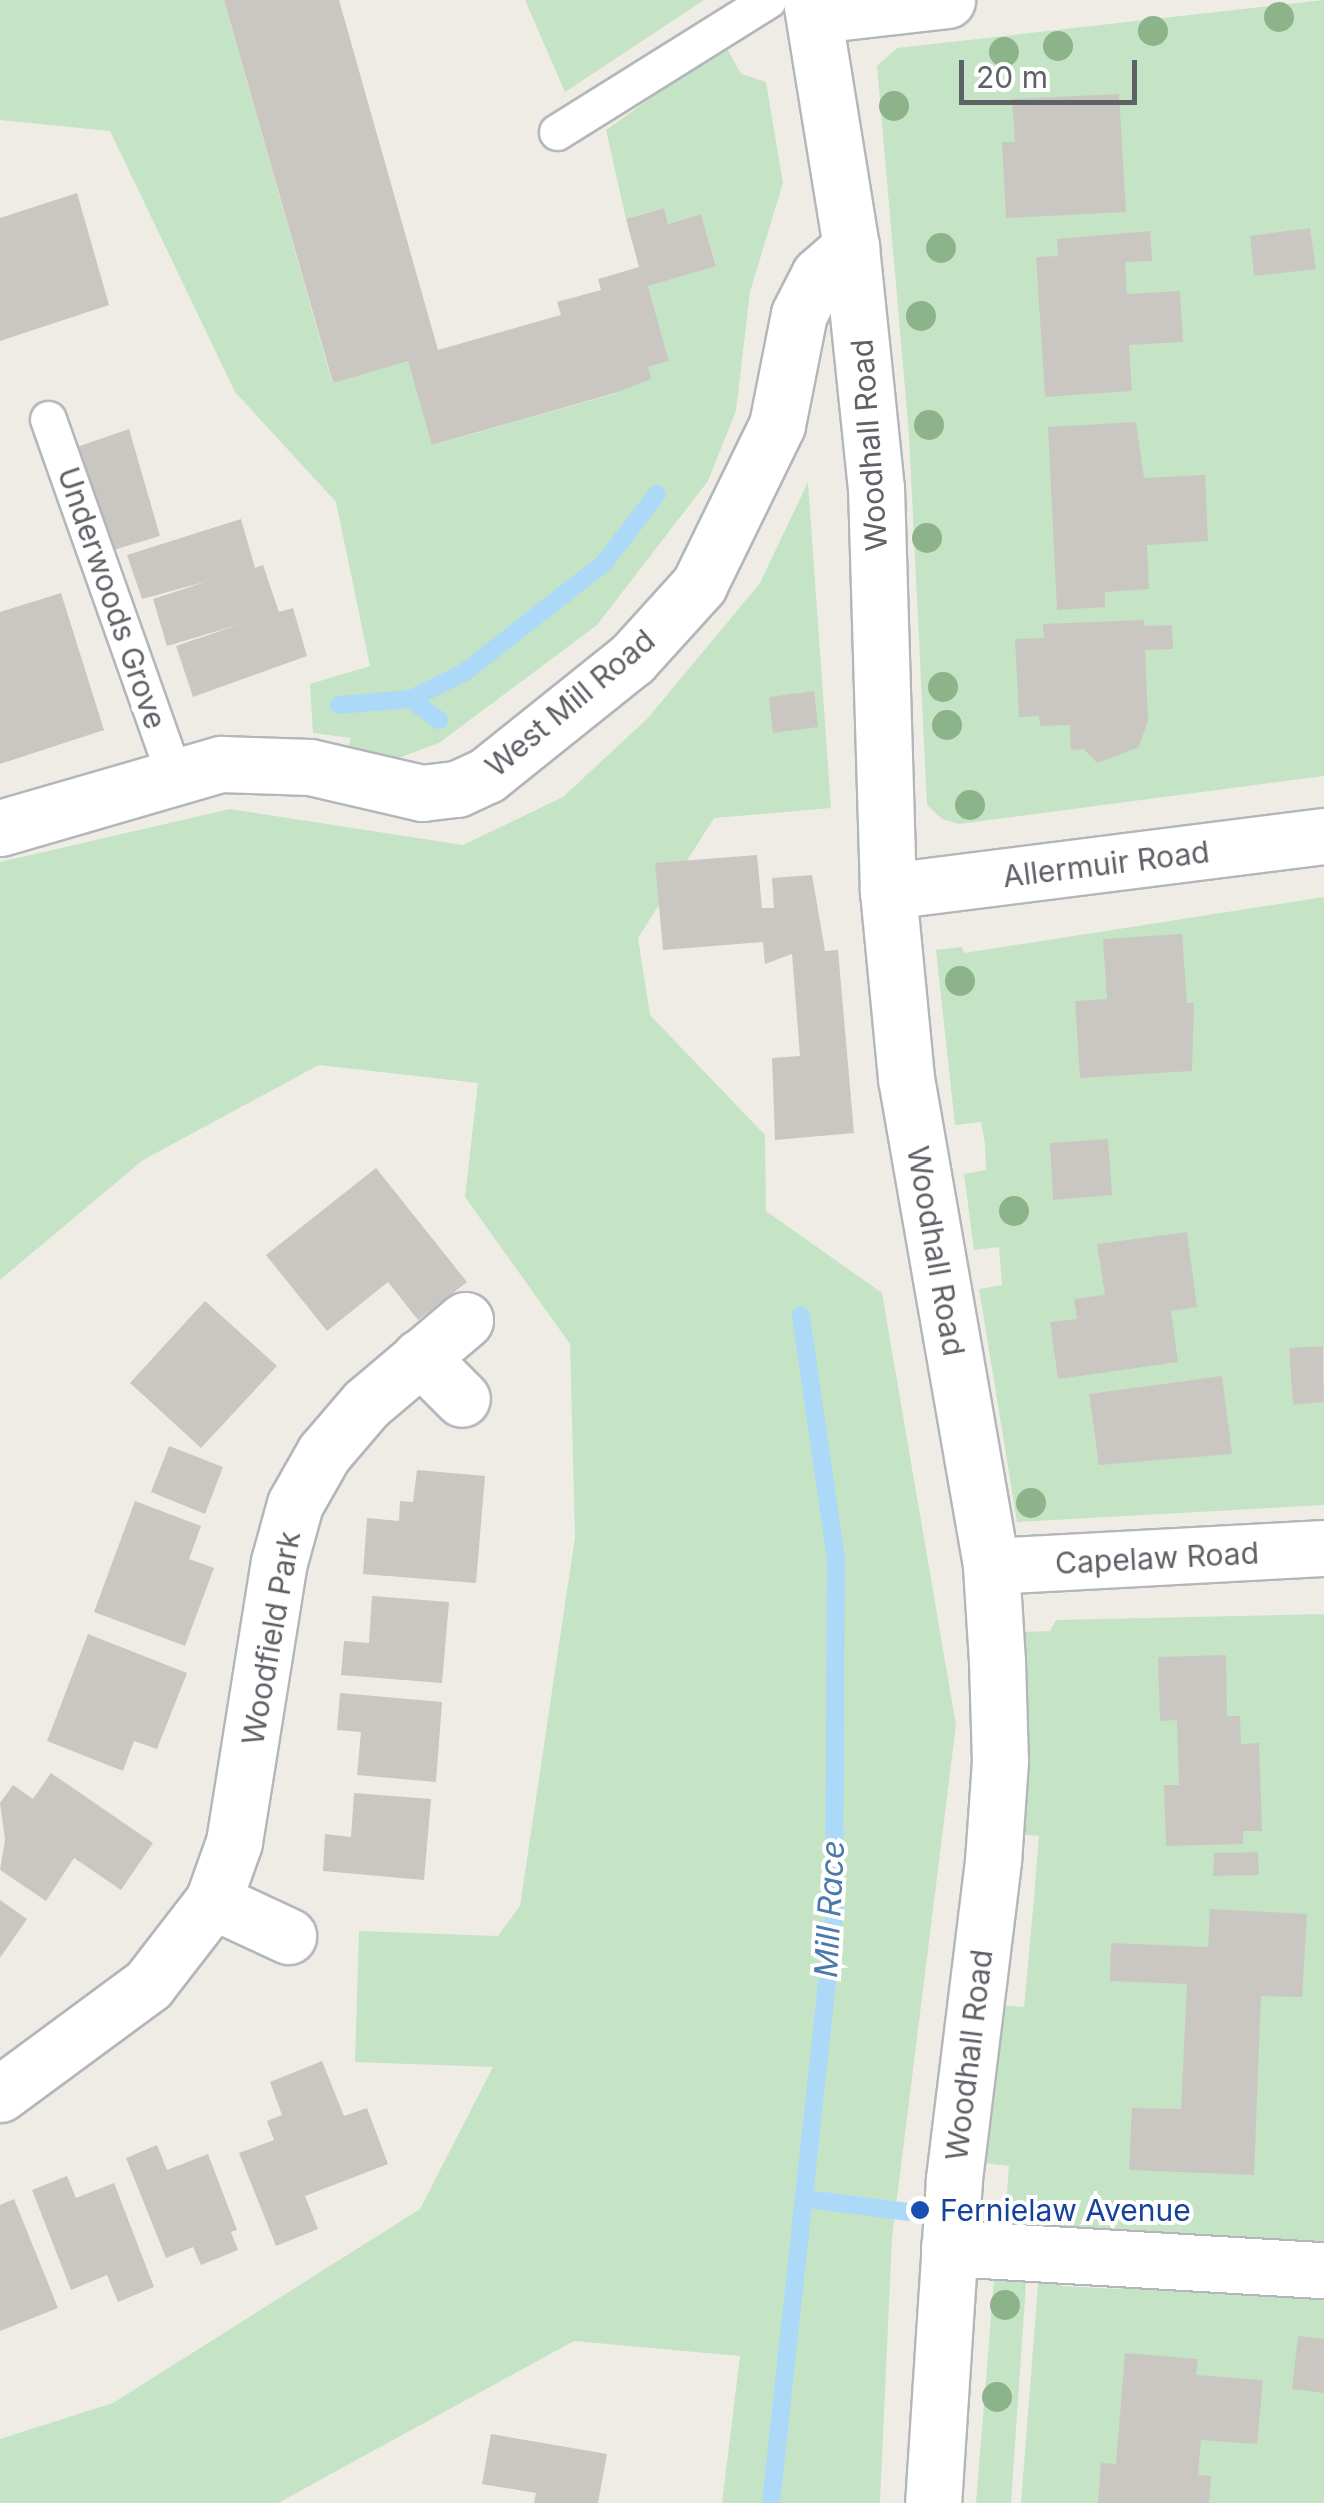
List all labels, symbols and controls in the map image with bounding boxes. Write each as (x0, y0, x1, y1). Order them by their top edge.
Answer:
scale bar (964, 40, 1142, 102)
text: 20 m (976, 59, 1048, 95)
street label: Woodhall Road (844, 338, 894, 552)
street label: Underwoods Grove (50, 462, 174, 734)
street label: West Mill Road (478, 622, 662, 784)
street label: Allermuir Road (1001, 833, 1211, 895)
street label: Woodhall Road (900, 1143, 972, 1359)
street label: Woodfield Park (234, 1528, 308, 1748)
street label: Capelaw Road (1054, 1535, 1260, 1581)
water label: Mill Race (807, 1839, 853, 1979)
street label: Woodhall Road (938, 1947, 1000, 2163)
place label: Fernielaw Avenue (940, 2192, 1191, 2228)
marker: Fernielaw Avenue (909, 2199, 931, 2221)

